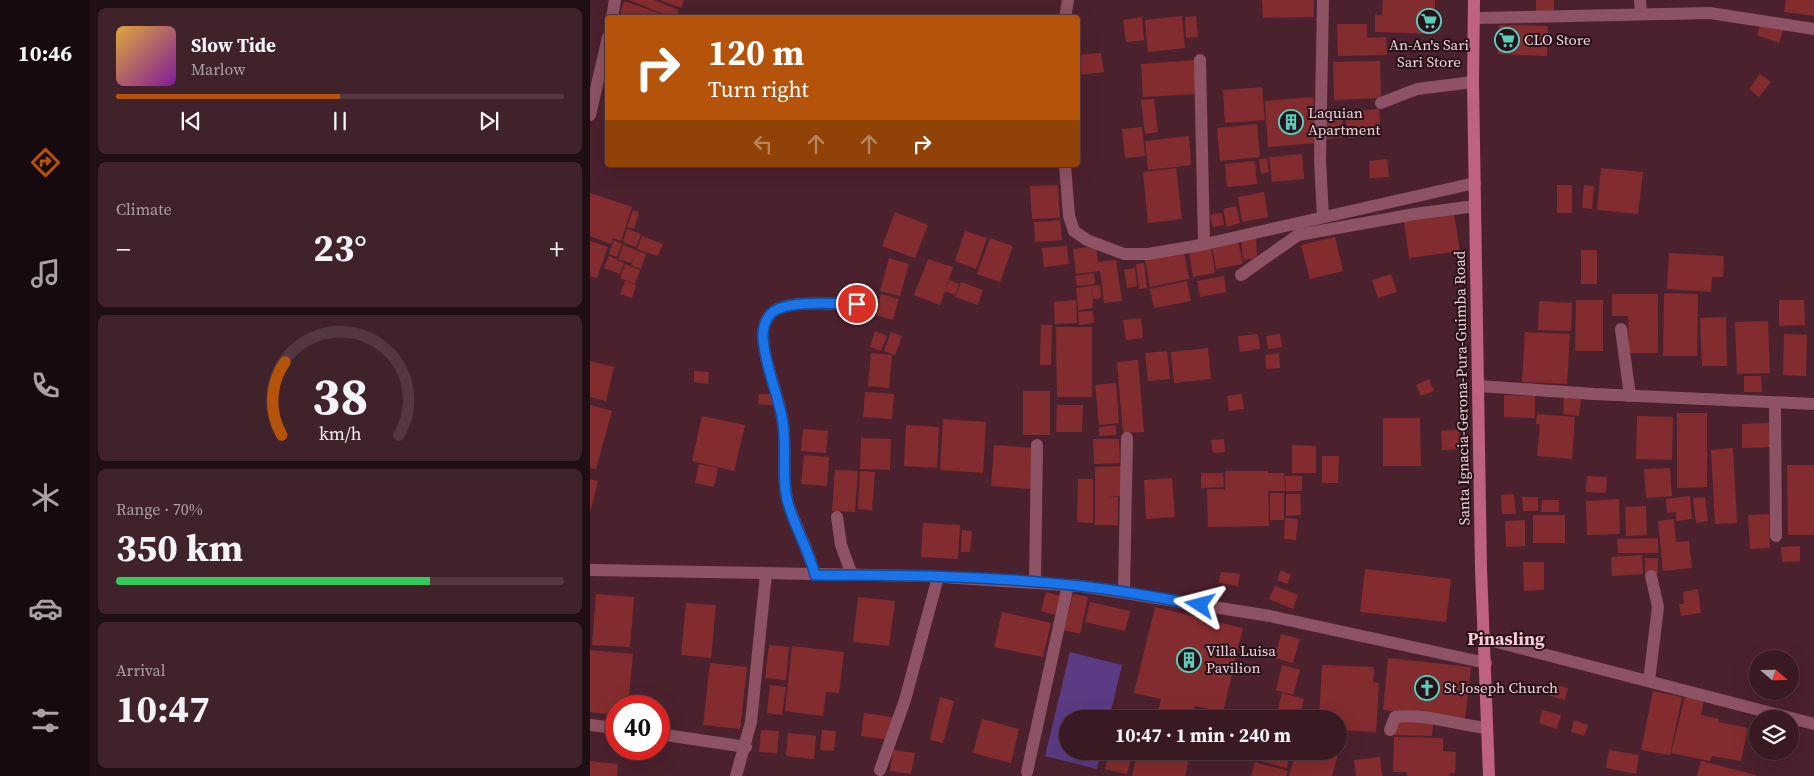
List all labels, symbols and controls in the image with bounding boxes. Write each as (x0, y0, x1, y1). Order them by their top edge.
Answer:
supermarket icon: An-An's Sari Sari Store (1416, 8, 1442, 34)
supermarket icon: CLO Store (1494, 27, 1520, 53)
text: 120 m (708, 29, 804, 77)
place label: CLO Store (1524, 29, 1591, 50)
text: Slow Tide (191, 32, 276, 58)
place label: An-An's Sari Sari Store (1389, 34, 1469, 72)
icon: right (625, 35, 690, 100)
text: 10:46 (18, 38, 72, 68)
text: Marlow (191, 58, 246, 80)
text: Turn right (708, 74, 809, 104)
place label: Laquian Apartment (1308, 102, 1381, 140)
icon: previous (177, 107, 205, 135)
icon: pause (326, 107, 354, 135)
icon: next (475, 107, 503, 135)
building icon: Laquian Apartment (1278, 109, 1304, 135)
icon: left (749, 130, 777, 158)
icon: ahead (802, 130, 830, 158)
icon: ahead (855, 130, 883, 158)
icon: right (908, 130, 936, 158)
icon: directions (28, 145, 63, 180)
text: Climate (116, 198, 172, 220)
text: 23° (313, 222, 367, 274)
text: − (116, 230, 131, 268)
text: + (549, 230, 564, 268)
street label: Santa Ignacia-Gerona-Pura-Guimba Road (1449, 250, 1474, 525)
icon: music (28, 256, 63, 291)
pin (836, 283, 878, 325)
icon: arrive (843, 290, 871, 318)
text: 38 (312, 360, 368, 431)
icon: phone (28, 368, 63, 403)
text: km/h (319, 421, 362, 446)
icon: climate (28, 480, 63, 515)
text: Range · 70% (116, 498, 203, 520)
text: 350 km (116, 522, 243, 574)
position arrow (1173, 578, 1225, 630)
icon: car (28, 591, 63, 626)
district label: Pinasling (1467, 626, 1545, 651)
place label: Villa Luisa Pavilion (1206, 640, 1276, 678)
building icon: Villa Luisa Pavilion (1176, 647, 1202, 673)
north arrow (1749, 650, 1799, 700)
map controls (1749, 650, 1799, 760)
text: Arrival (116, 659, 165, 681)
church icon: St Joseph Church (1414, 675, 1440, 701)
place label: St Joseph Church (1444, 677, 1558, 698)
text: 10:47 (116, 683, 210, 735)
speed limit sign: 40 (605, 695, 670, 760)
icon: filters (28, 703, 63, 738)
button: layers (1749, 710, 1799, 760)
text: 10:47 · 1 min · 240 m (1115, 722, 1291, 748)

